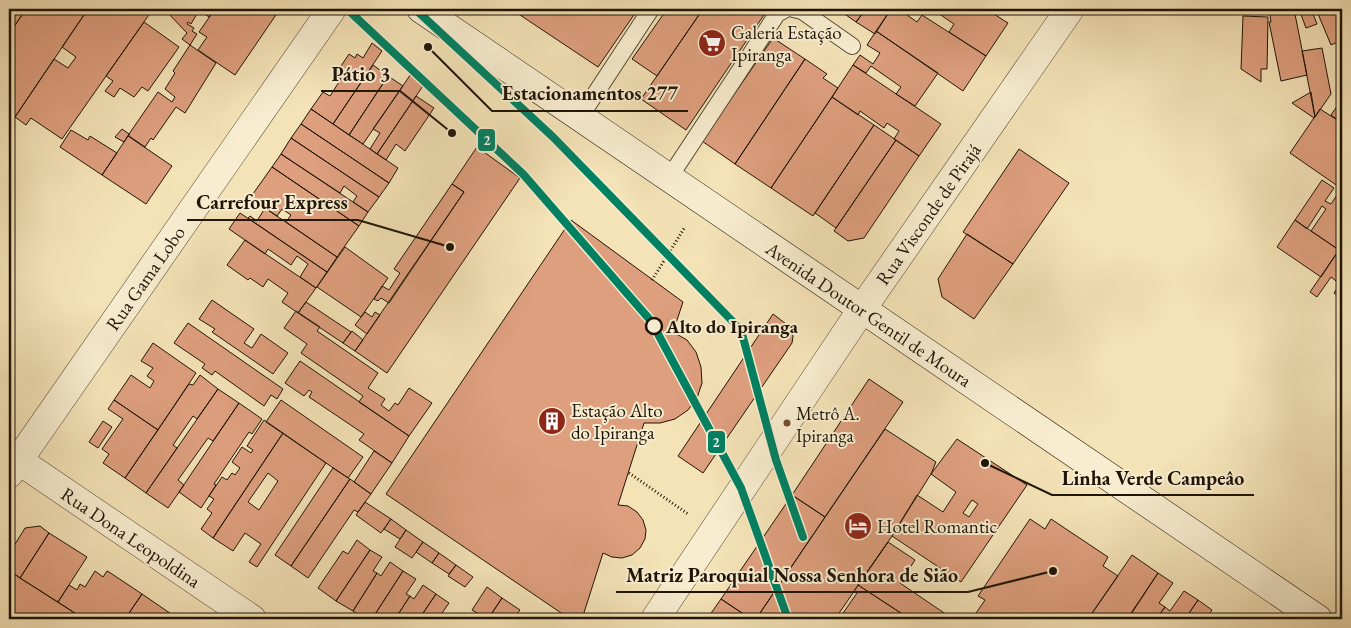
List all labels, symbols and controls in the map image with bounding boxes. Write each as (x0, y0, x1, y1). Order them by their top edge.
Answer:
place label: Galeria Estação Ipiranga (731, 20, 842, 67)
supermarket icon: Galeria Estação Ipiranga (697, 28, 727, 58)
callout: Pátio 3 (321, 56, 400, 91)
text: Pátio 3 (331, 61, 391, 87)
callout: Estacionamentos 277 (492, 76, 688, 111)
text: Estacionamentos 277 (502, 80, 678, 106)
line badge: 2 (477, 128, 496, 152)
text: 2 (483, 131, 491, 149)
street label: Rua Visconde de Pirajá (870, 138, 987, 290)
callout: Carrefour Express (187, 185, 358, 220)
text: Carrefour Express (196, 189, 348, 215)
street label: Rua Gama Lobo (100, 221, 191, 336)
street label: Avenida Doutor Gentil de Moura (760, 235, 977, 393)
place label: Alto do Ipiranga (665, 314, 799, 339)
marker: Alto do Ipiranga (645, 317, 663, 335)
place label: Estação Alto do Ipiranga (571, 398, 663, 445)
place label: Metrô A. Ipiranga (796, 402, 860, 447)
building icon: Estação Alto do Ipiranga (537, 406, 567, 436)
marker: Metrô A. Ipiranga (782, 418, 792, 428)
line badge: 2 (707, 430, 726, 454)
text: 2 (712, 433, 720, 451)
callout: Linha Verde Campeâo (1052, 460, 1254, 495)
text: Linha Verde Campeâo (1062, 465, 1244, 491)
street label: Rua Dona Leopoldina (56, 481, 206, 594)
hotel icon: Hotel Romantic (843, 511, 873, 541)
place label: Hotel Romantic (877, 514, 997, 539)
callout: Matriz Paroquial Nossa Senhora de Sião (616, 557, 968, 592)
text: Matriz Paroquial Nossa Senhora de Sião (626, 562, 958, 588)

